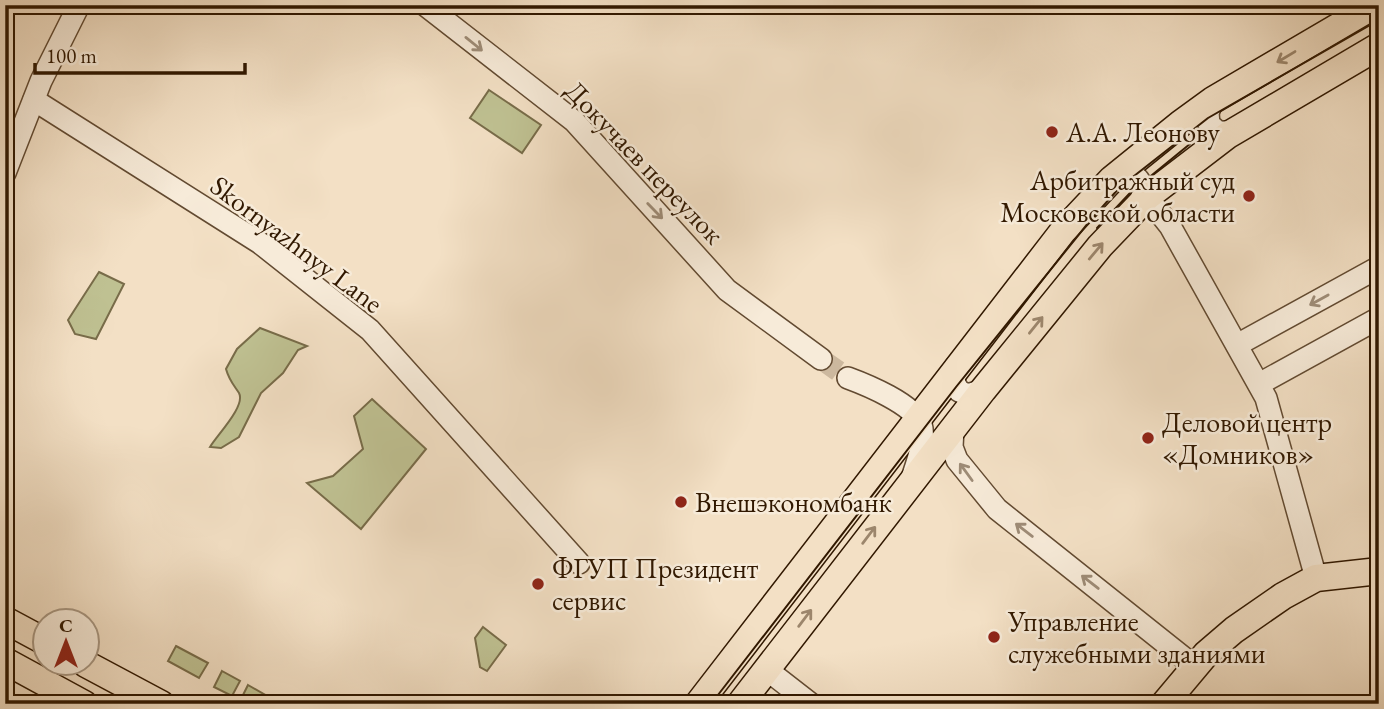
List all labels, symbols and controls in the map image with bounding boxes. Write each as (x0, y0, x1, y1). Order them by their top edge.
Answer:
scale bar (35, 32, 245, 76)
one-way arrow (464, 36, 482, 51)
text: 100 m (46, 42, 97, 69)
one-way arrow (1277, 50, 1297, 64)
street label: Докучаев переулок (558, 72, 732, 252)
place label: А.А. Леонову (1065, 114, 1221, 150)
marker: А.А. Леонову (1044, 124, 1060, 140)
place label: Арбитражный суд Московской области (1000, 162, 1235, 230)
street label: Skornyazhnyy Lane (203, 167, 391, 321)
marker: Арбитражный суд Московской области (1241, 188, 1257, 204)
one-way arrow (647, 202, 664, 219)
one-way arrow (1088, 243, 1104, 261)
one-way arrow (1309, 294, 1330, 307)
one-way arrow (1028, 316, 1044, 334)
place label: Деловой центр «Домников» (1162, 404, 1332, 472)
marker: Деловой центр «Домников» (1140, 430, 1156, 446)
one-way arrow (959, 463, 973, 482)
place label: Внешэкономбанк (695, 484, 892, 520)
marker: Внешэкономбанк (673, 494, 689, 510)
one-way arrow (1016, 523, 1034, 538)
one-way arrow (862, 526, 877, 544)
place label: ФГУП Президент сервис (552, 550, 759, 618)
one-way arrow (1081, 574, 1099, 589)
marker: ФГУП Президент сервис (530, 576, 546, 592)
place label: Управление служебными зданиями (1007, 603, 1266, 671)
north arrow (32, 608, 102, 678)
one-way arrow (798, 609, 813, 628)
text: С (59, 613, 73, 638)
marker: Управление служебными зданиями (986, 629, 1002, 645)

